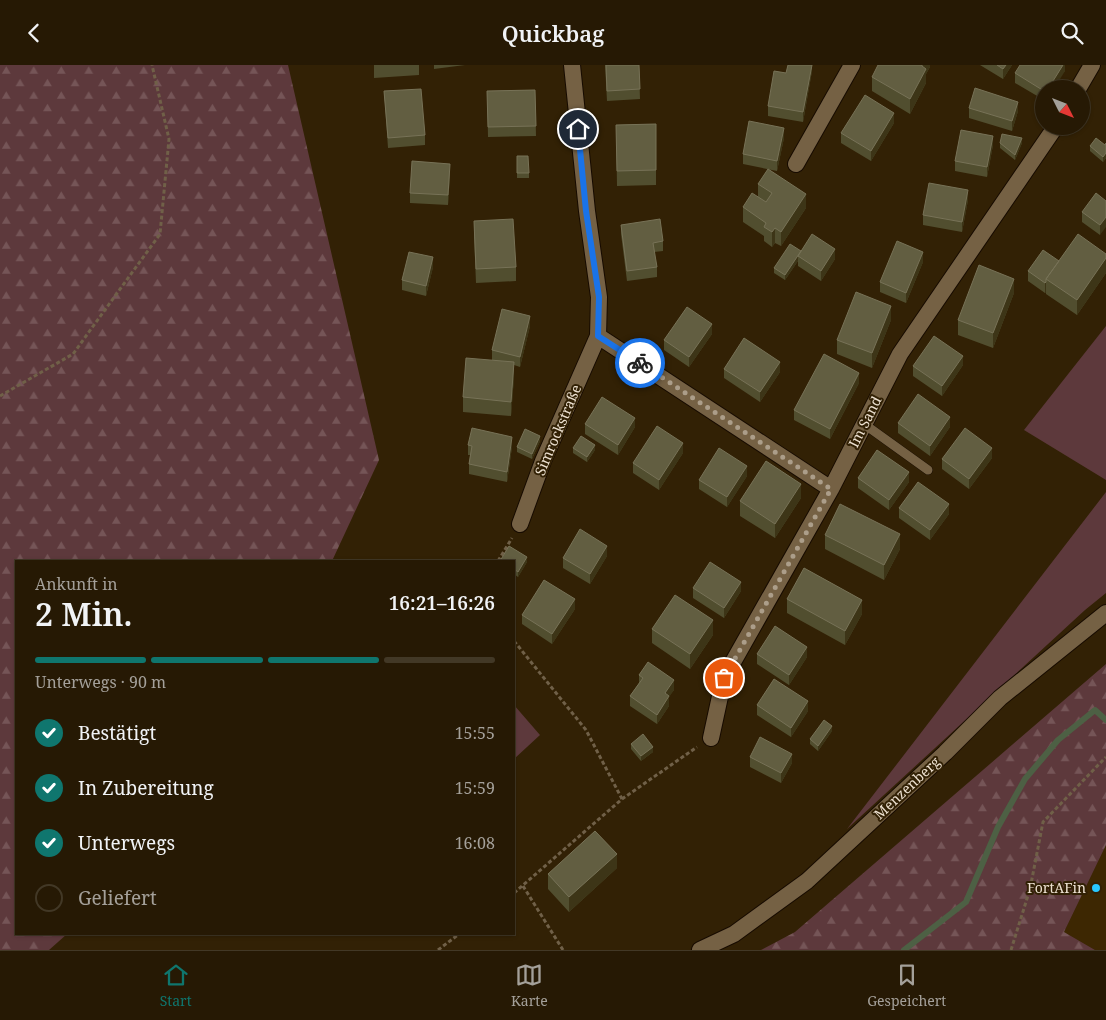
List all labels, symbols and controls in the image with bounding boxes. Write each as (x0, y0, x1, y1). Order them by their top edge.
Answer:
text: Quickbag (502, 18, 604, 48)
icon: back (20, 19, 48, 47)
icon: search (1058, 19, 1086, 47)
north arrow (1035, 80, 1090, 135)
map controls (1035, 80, 1090, 135)
pin (557, 108, 599, 150)
icon: home (564, 115, 592, 143)
courier (615, 338, 665, 388)
icon: bike (626, 349, 654, 377)
street label: Simrockstraße (530, 381, 585, 478)
street label: Im Sand (844, 393, 886, 451)
text: Ankunft in (35, 573, 118, 595)
text: 16:21–16:26 (389, 590, 495, 616)
text: 2 Min. (35, 592, 132, 635)
pin (703, 657, 745, 699)
icon: bag (710, 664, 738, 692)
text: Unterwegs · 90 m (35, 671, 166, 693)
icon: check (35, 719, 63, 747)
text: Bestätigt (78, 720, 156, 746)
text: 15:55 (455, 722, 495, 744)
street label: Menzenberg (870, 752, 944, 823)
icon: check (35, 774, 63, 802)
text: In Zubereitung (78, 775, 214, 801)
text: 15:59 (455, 777, 495, 799)
icon: check (35, 829, 63, 857)
text: Unterwegs (78, 830, 175, 856)
text: 16:08 (455, 832, 495, 854)
place label: FortAFin (1027, 878, 1086, 897)
marker: FortAFin (1090, 882, 1102, 894)
text: Geliefert (78, 885, 157, 911)
tab: Start (160, 961, 192, 1010)
tab: Karte (511, 961, 548, 1010)
tab: Gespeichert (867, 961, 946, 1010)

